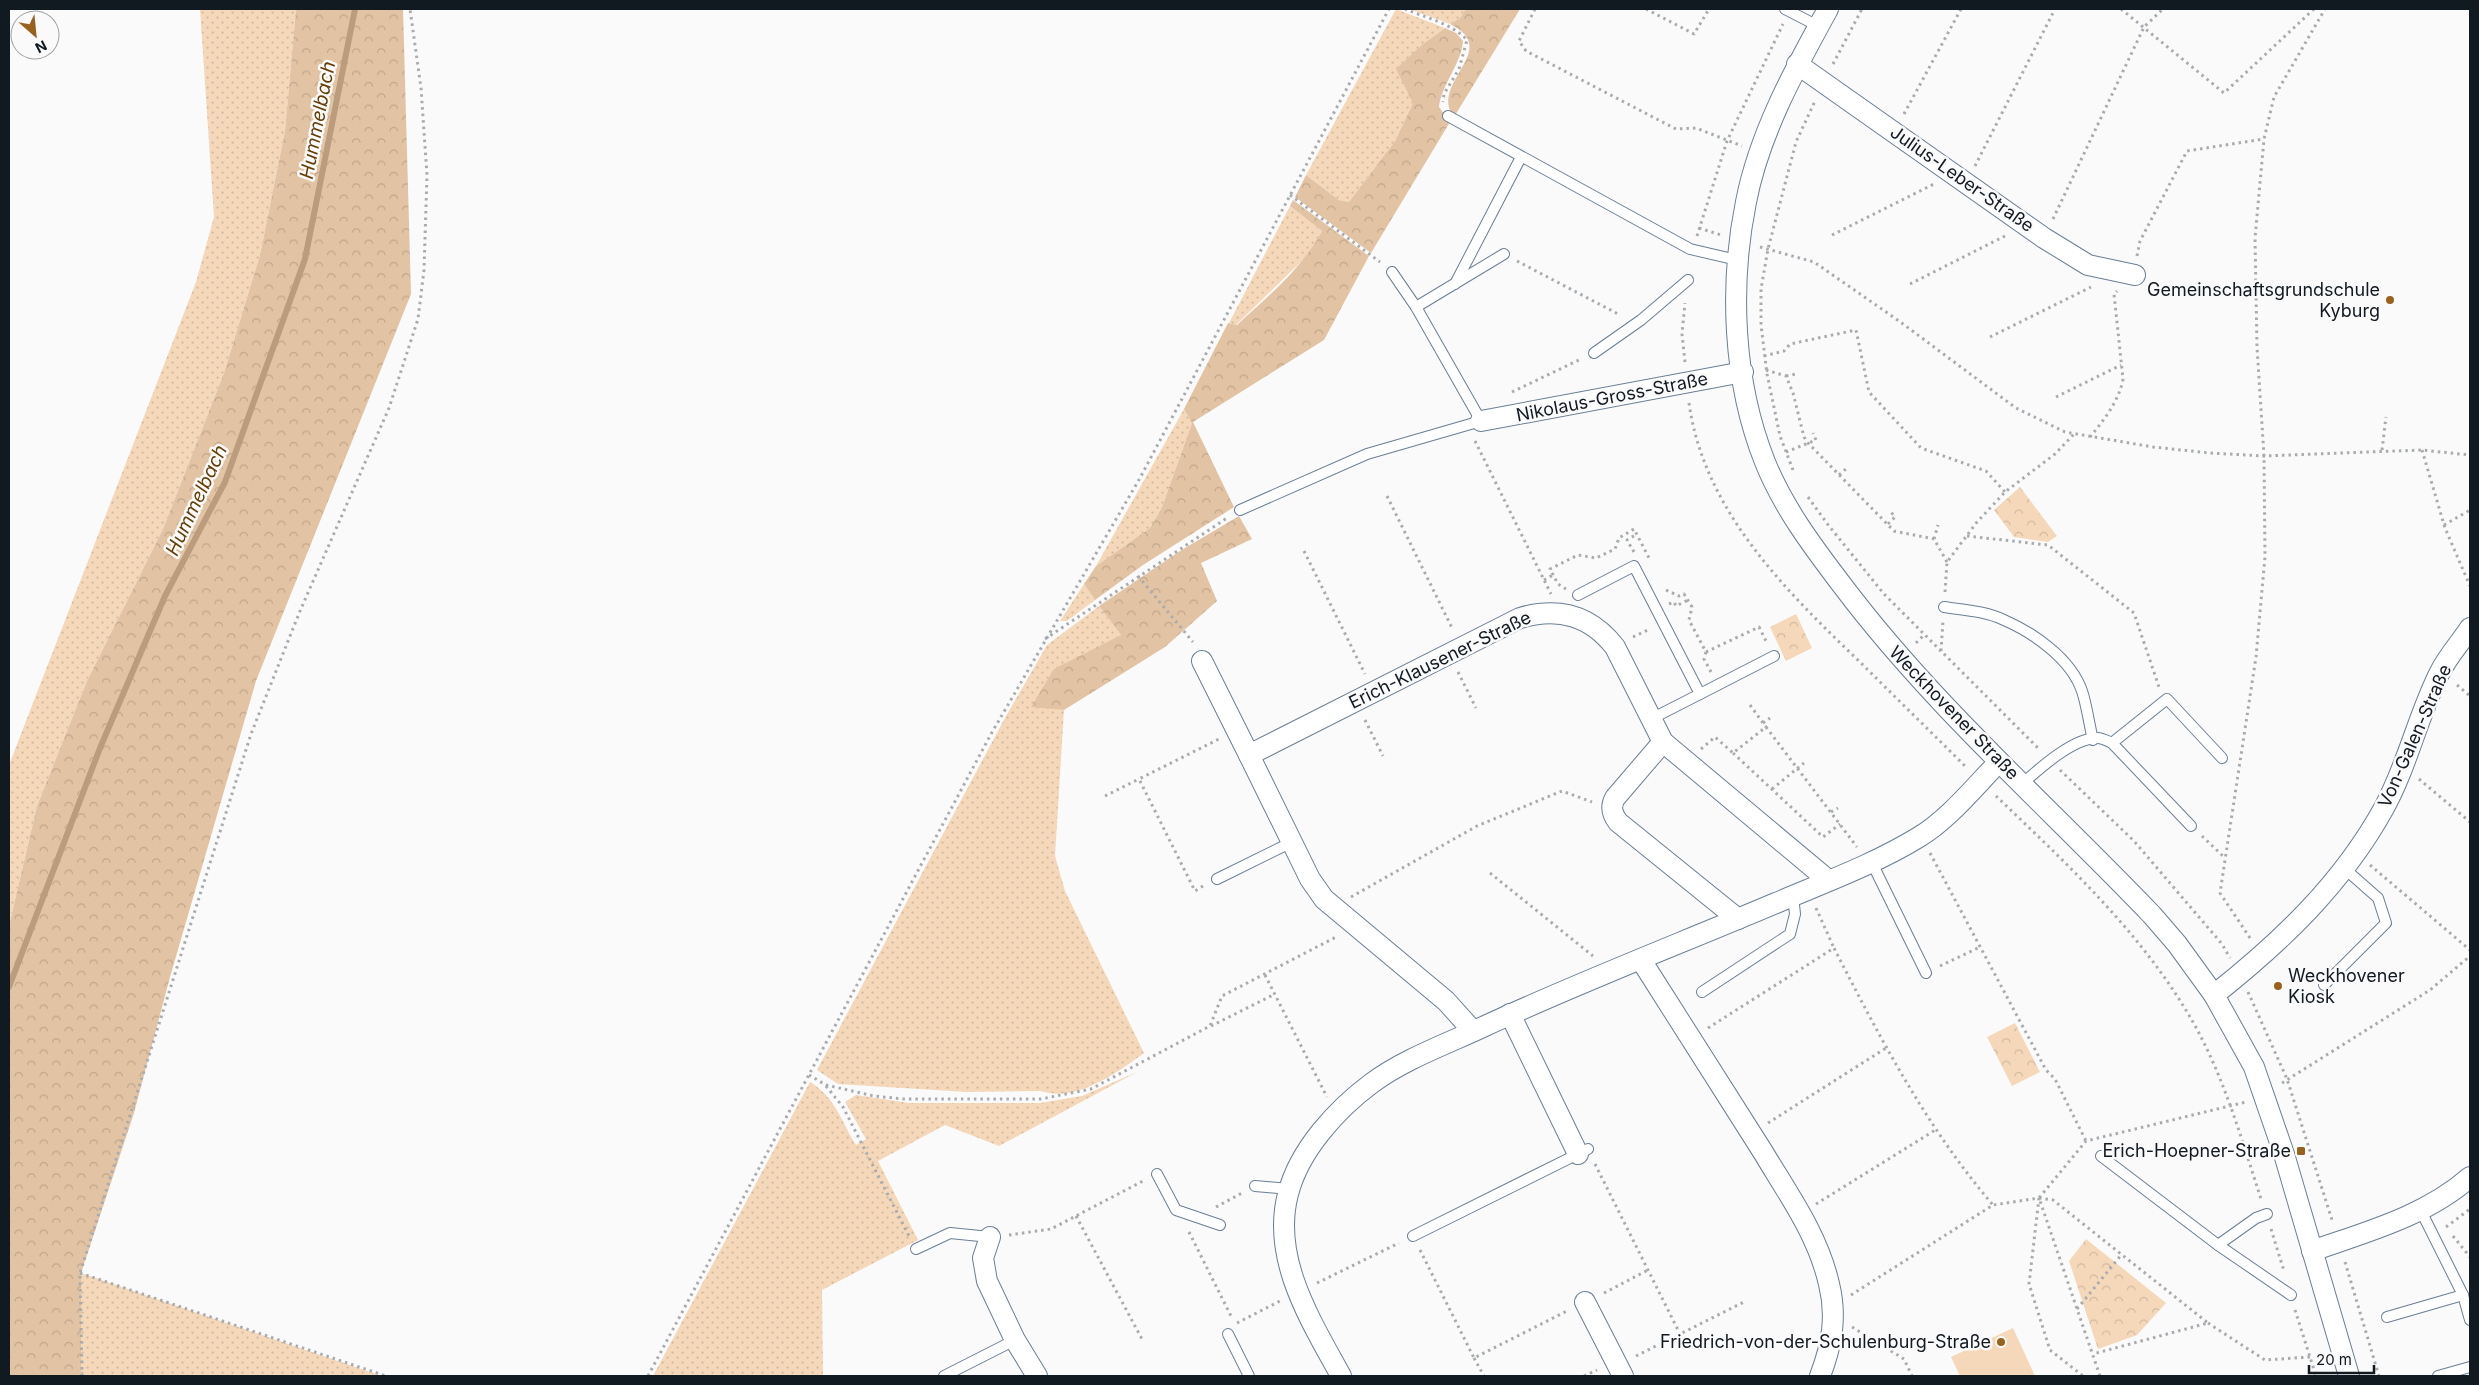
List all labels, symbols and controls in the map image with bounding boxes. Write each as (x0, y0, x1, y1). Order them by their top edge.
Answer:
north arrow (10, 10, 60, 60)
text: N (33, 37, 50, 57)
water label: Hummelbach (295, 59, 340, 181)
street label: Julius-Leber-Straße (1886, 121, 2038, 236)
place label: Gemeinschaftsgrundschule Kyburg (2147, 279, 2380, 321)
marker: Gemeinschaftsgrundschule Kyburg (2384, 294, 2396, 306)
street label: Nikolaus-Gross-Straße (1514, 368, 1710, 425)
water label: Hummelbach (161, 441, 232, 559)
street label: Erich-Klausener-Straße (1345, 606, 1534, 713)
street label: Weckhovener Straße (1885, 641, 2024, 784)
street label: Von-Galen-Straße (2374, 661, 2456, 811)
place label: Weckhovener Kiosk (2288, 965, 2405, 1007)
marker: Weckhovener Kiosk (2272, 980, 2284, 992)
place label: Erich-Hoepner-Straße (2102, 1140, 2291, 1161)
marker: Erich-Hoepner-Straße (2295, 1145, 2307, 1157)
place label: Friedrich-von-der-Schulenburg-Straße (1660, 1331, 1991, 1352)
marker: Friedrich-von-der-Schulenburg-Straße (1995, 1336, 2007, 1348)
scale bar (2309, 1342, 2374, 1374)
text: 20 m (2316, 1350, 2352, 1369)

